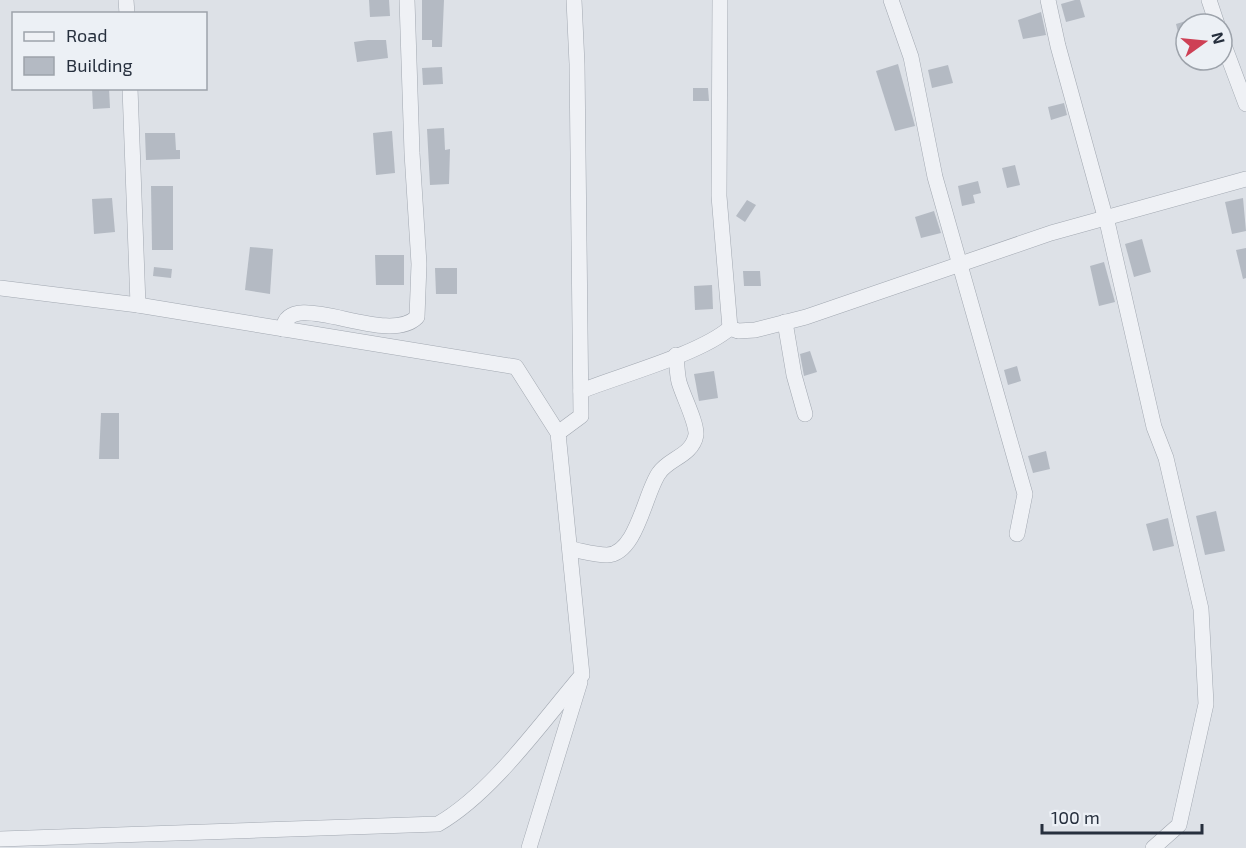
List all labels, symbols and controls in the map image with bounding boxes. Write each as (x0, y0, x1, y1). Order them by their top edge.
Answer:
legend (12, 12, 207, 90)
north arrow (1174, 12, 1234, 72)
text: Road (66, 24, 107, 46)
text: N (1208, 30, 1230, 46)
text: Building (66, 54, 133, 76)
scale bar (1042, 797, 1202, 835)
text: 100 m (1051, 806, 1100, 828)

